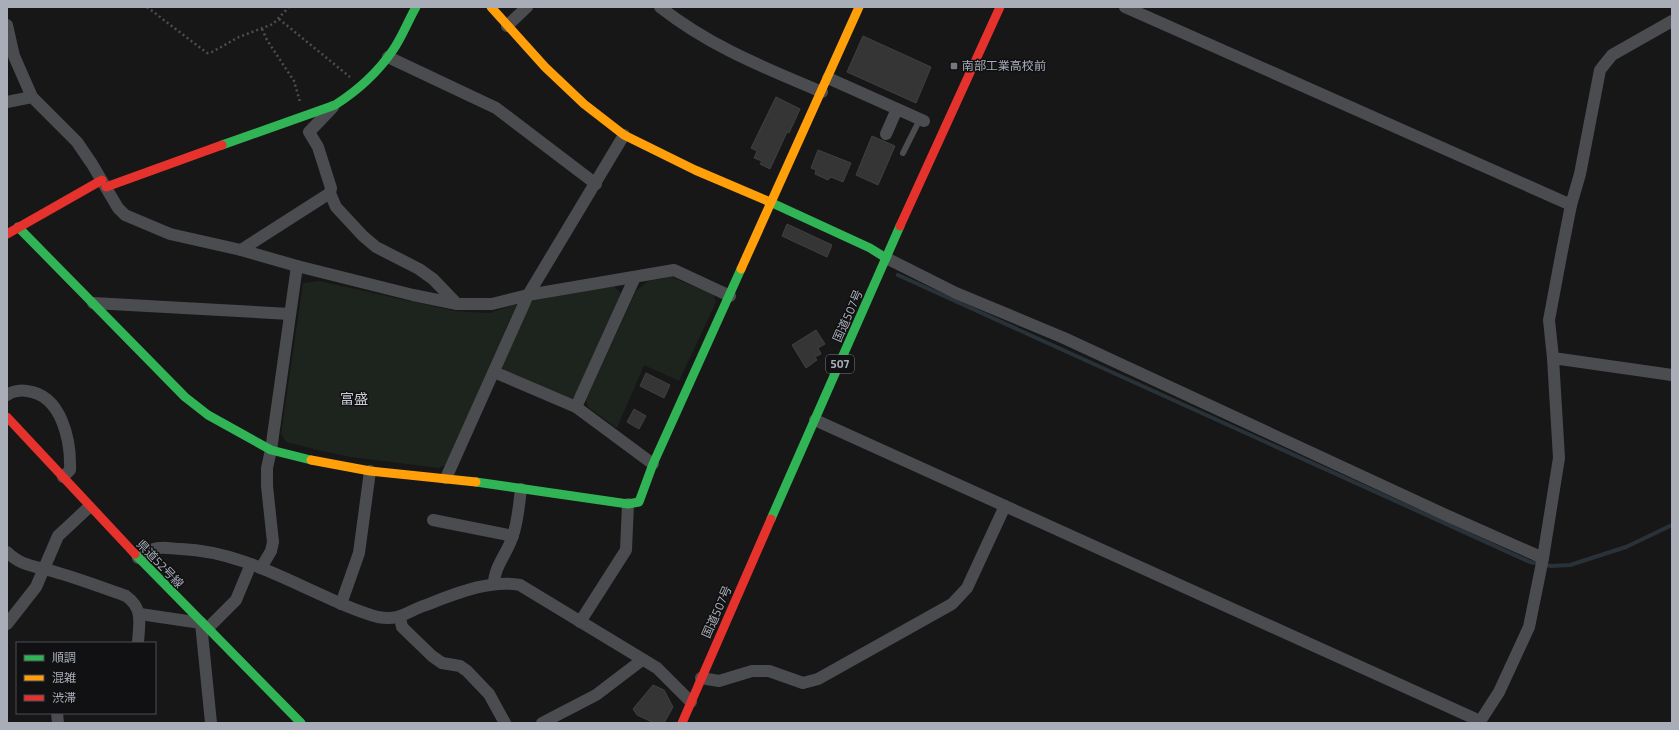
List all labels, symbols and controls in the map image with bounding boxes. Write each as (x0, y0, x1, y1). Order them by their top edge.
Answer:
place label: 南部工業高校前 (962, 58, 1046, 72)
marker: 南部工業高校前 (949, 61, 959, 71)
street label: 国道507号 (829, 287, 865, 344)
road number: 507 (826, 355, 854, 373)
district label: 富盛 (340, 390, 368, 407)
street label: 県道52号線 (134, 536, 187, 590)
street label: 国道507号 (698, 583, 734, 640)
legend (16, 642, 156, 714)
text: 順調 (52, 650, 76, 664)
text: 混雑 (52, 670, 76, 684)
text: 渋滞 (52, 690, 76, 704)

